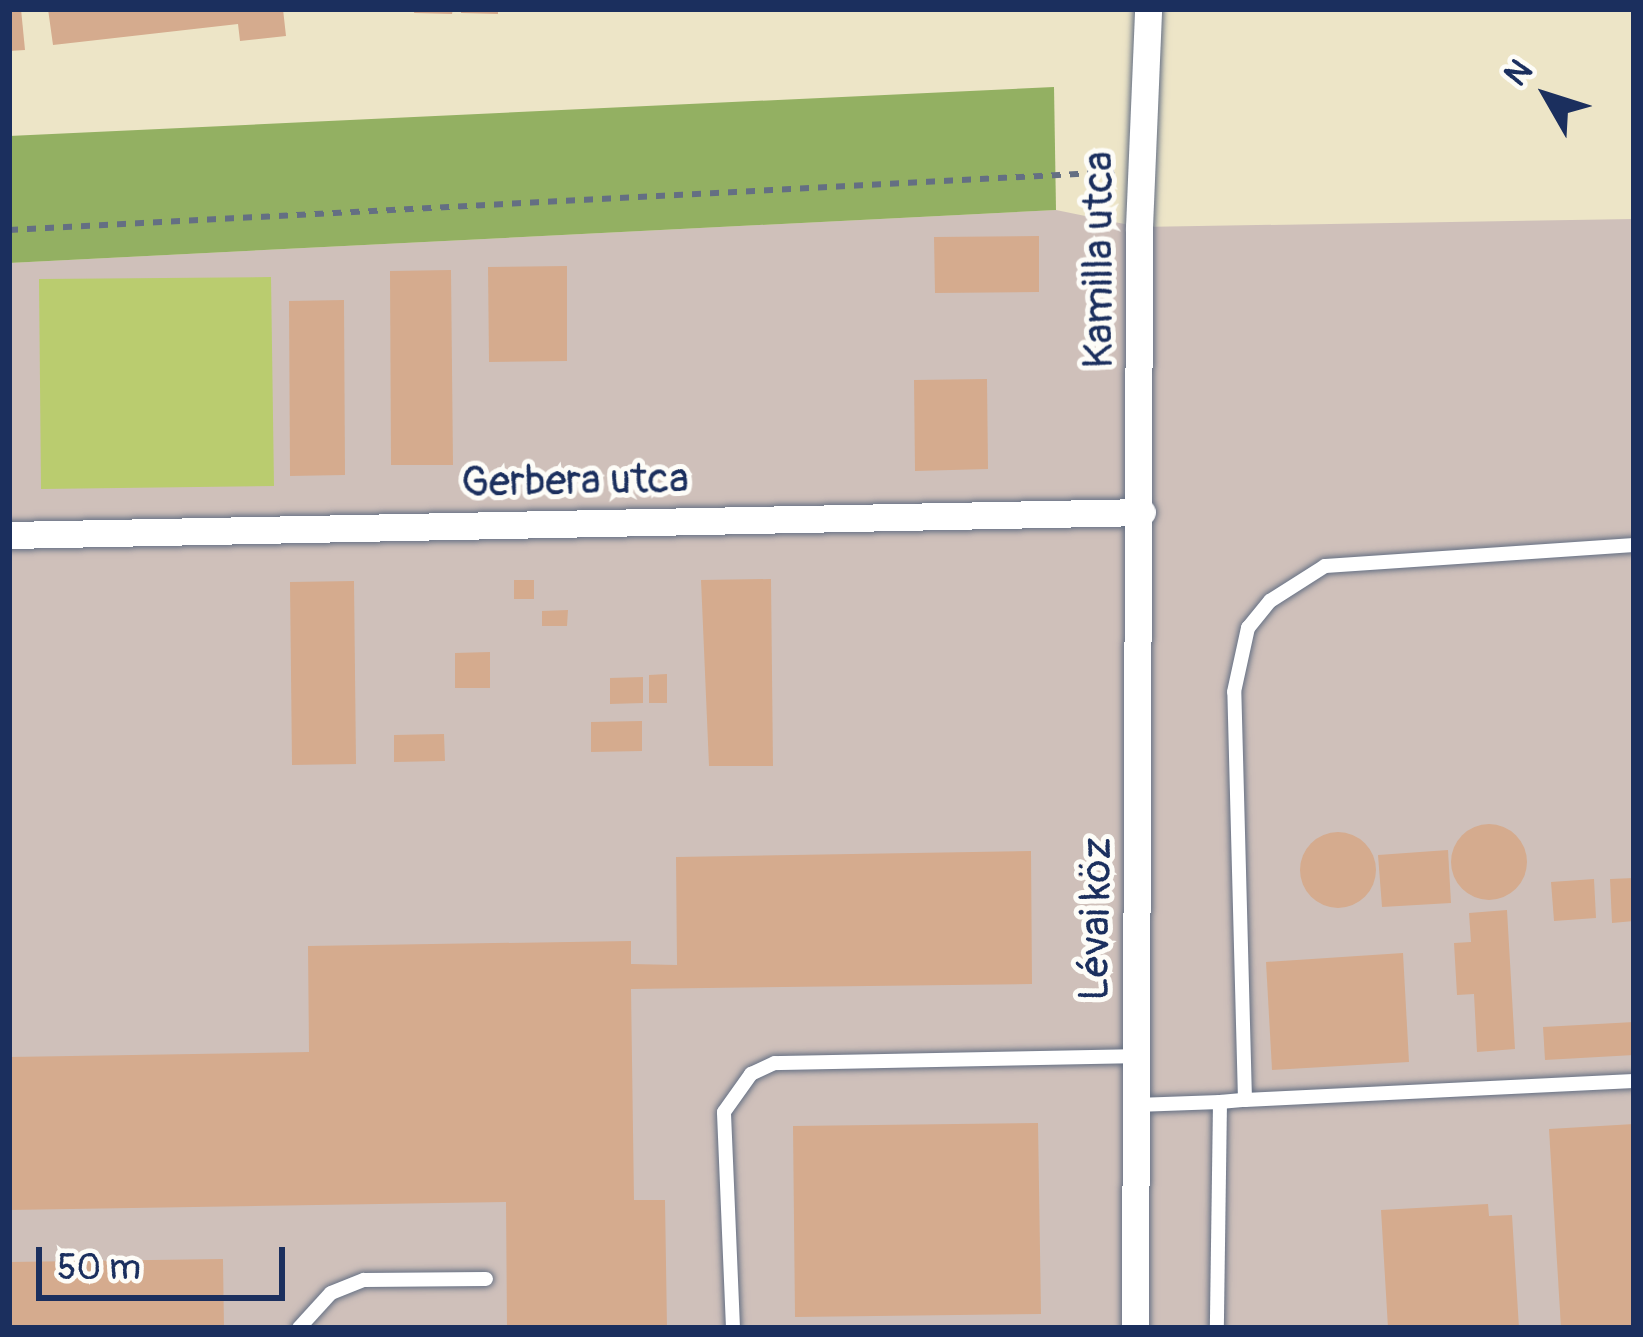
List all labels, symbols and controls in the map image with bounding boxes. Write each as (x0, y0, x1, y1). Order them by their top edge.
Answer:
north arrow (1487, 36, 1607, 156)
text: N (1496, 51, 1542, 95)
street label: Kamilla utca (1074, 151, 1124, 369)
street label: Gerbera utca (461, 454, 689, 508)
street label: Lévai köz (1069, 837, 1123, 1001)
scale bar (42, 1223, 291, 1297)
text: 50 m (57, 1245, 141, 1290)

